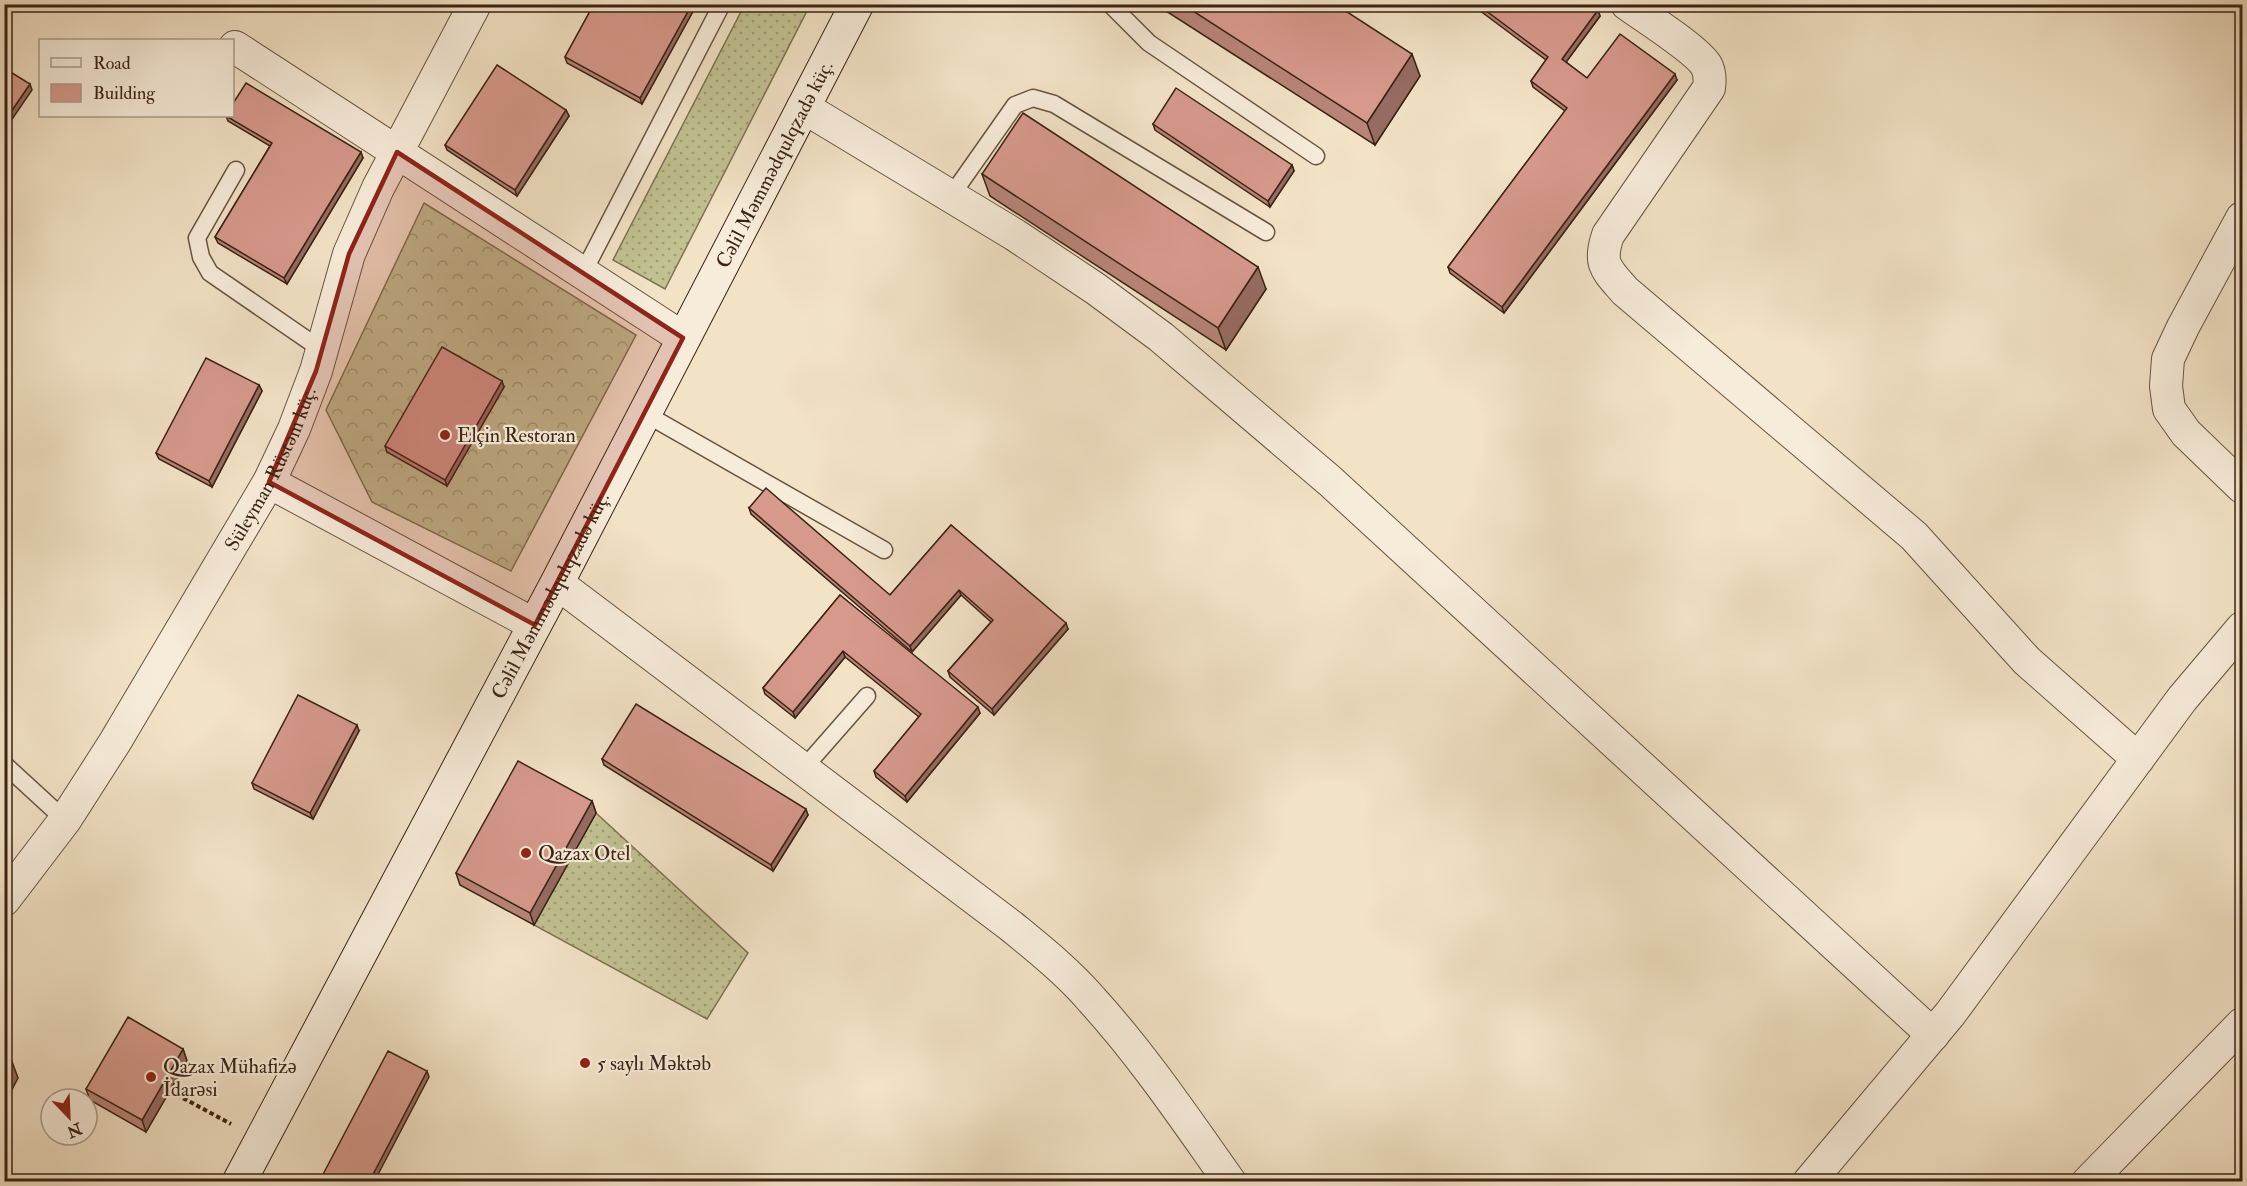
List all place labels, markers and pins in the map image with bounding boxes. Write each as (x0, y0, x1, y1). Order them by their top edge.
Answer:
place label: Elçin Restoran (457, 423, 576, 448)
marker: Elçin Restoran (438, 428, 452, 442)
place label: Qazax Otel (538, 841, 630, 866)
marker: Qazax Otel (519, 846, 533, 860)
place label: 5 saylı Məktəb (597, 1051, 711, 1076)
place label: Qazax Mühafizə İdarəsi (163, 1054, 297, 1102)
marker: 5 saylı Məktəb (578, 1056, 592, 1070)
marker: Qazax Mühafizə İdarəsi (144, 1070, 158, 1084)

